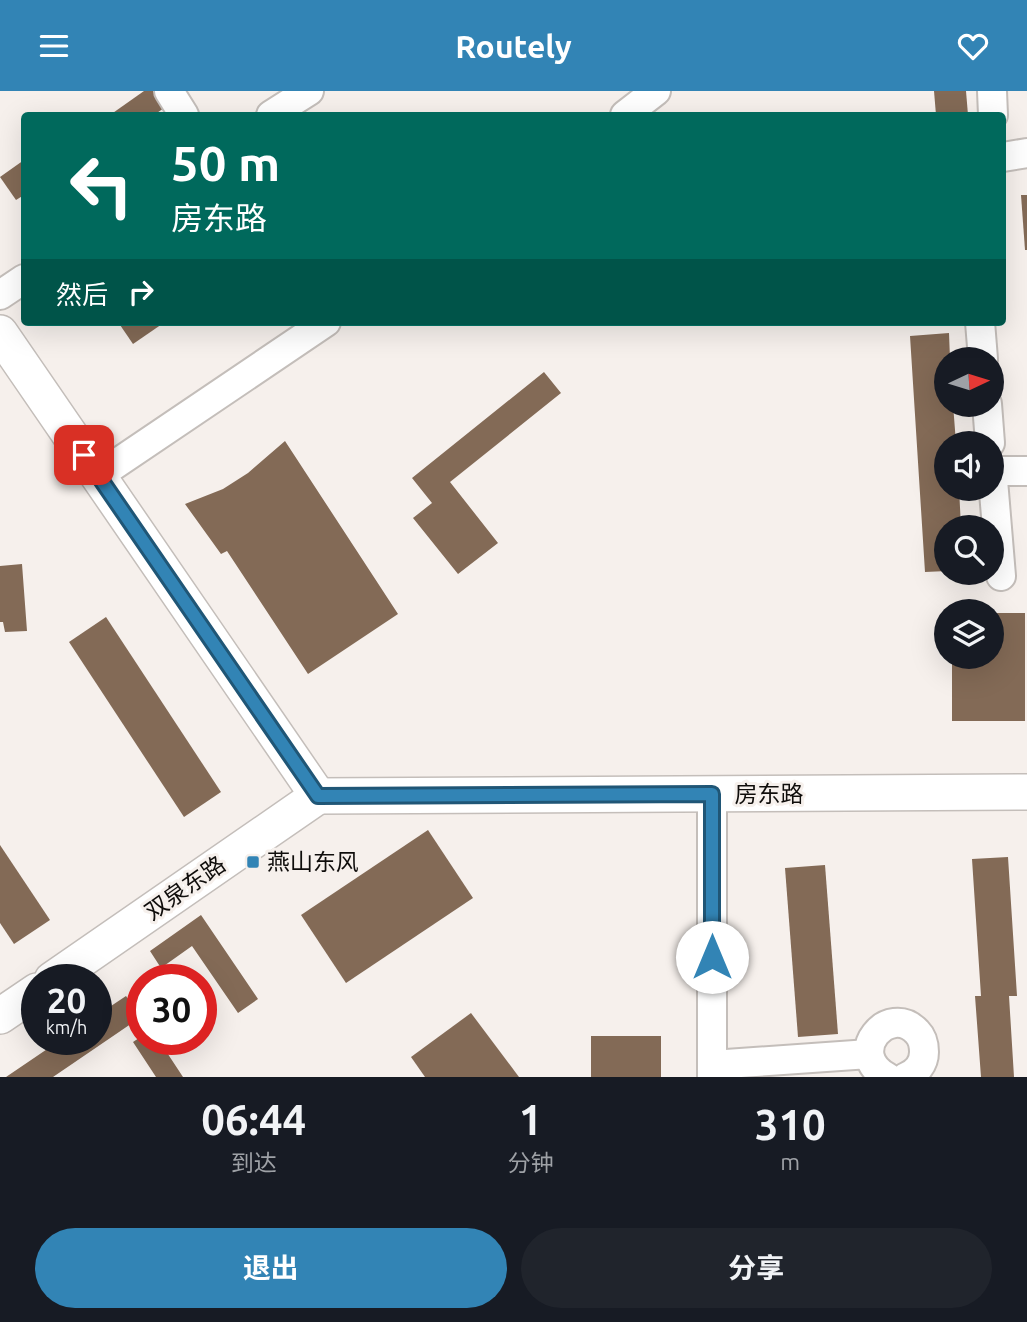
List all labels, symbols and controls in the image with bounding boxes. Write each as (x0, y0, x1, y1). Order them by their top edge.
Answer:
icon: menu (35, 27, 73, 65)
icon: heart (954, 27, 992, 65)
text: Routely (455, 28, 572, 64)
text: 50 m (171, 135, 280, 190)
icon: left (56, 140, 147, 231)
text: 房东路 (171, 200, 267, 236)
icon: right (122, 273, 160, 311)
text: 然后 (56, 280, 108, 309)
north arrow (934, 347, 1004, 417)
map controls (934, 347, 1004, 669)
pin (54, 425, 114, 485)
button: sound (934, 431, 1004, 501)
icon: arrive (65, 436, 103, 474)
button: search (934, 515, 1004, 585)
button: layers (934, 599, 1004, 669)
street label: 房东路 (735, 781, 804, 806)
place label: 燕山东风 (267, 849, 359, 874)
street label: 双泉东路 (140, 851, 230, 924)
marker: 燕山东风 (245, 854, 261, 870)
position arrow (675, 920, 749, 994)
speed limit sign: 30 (126, 964, 217, 1055)
text: 20 (47, 980, 86, 1020)
text: km/h (46, 1017, 87, 1037)
text: 06:44 (201, 1096, 306, 1143)
text: 1 (519, 1096, 542, 1143)
text: 310 (755, 1101, 826, 1148)
text: m (780, 1149, 800, 1174)
text: 到达 (231, 1150, 277, 1175)
text: 分钟 (508, 1150, 554, 1175)
button: 退出 (35, 1228, 507, 1308)
button: 分享 (521, 1228, 992, 1308)

